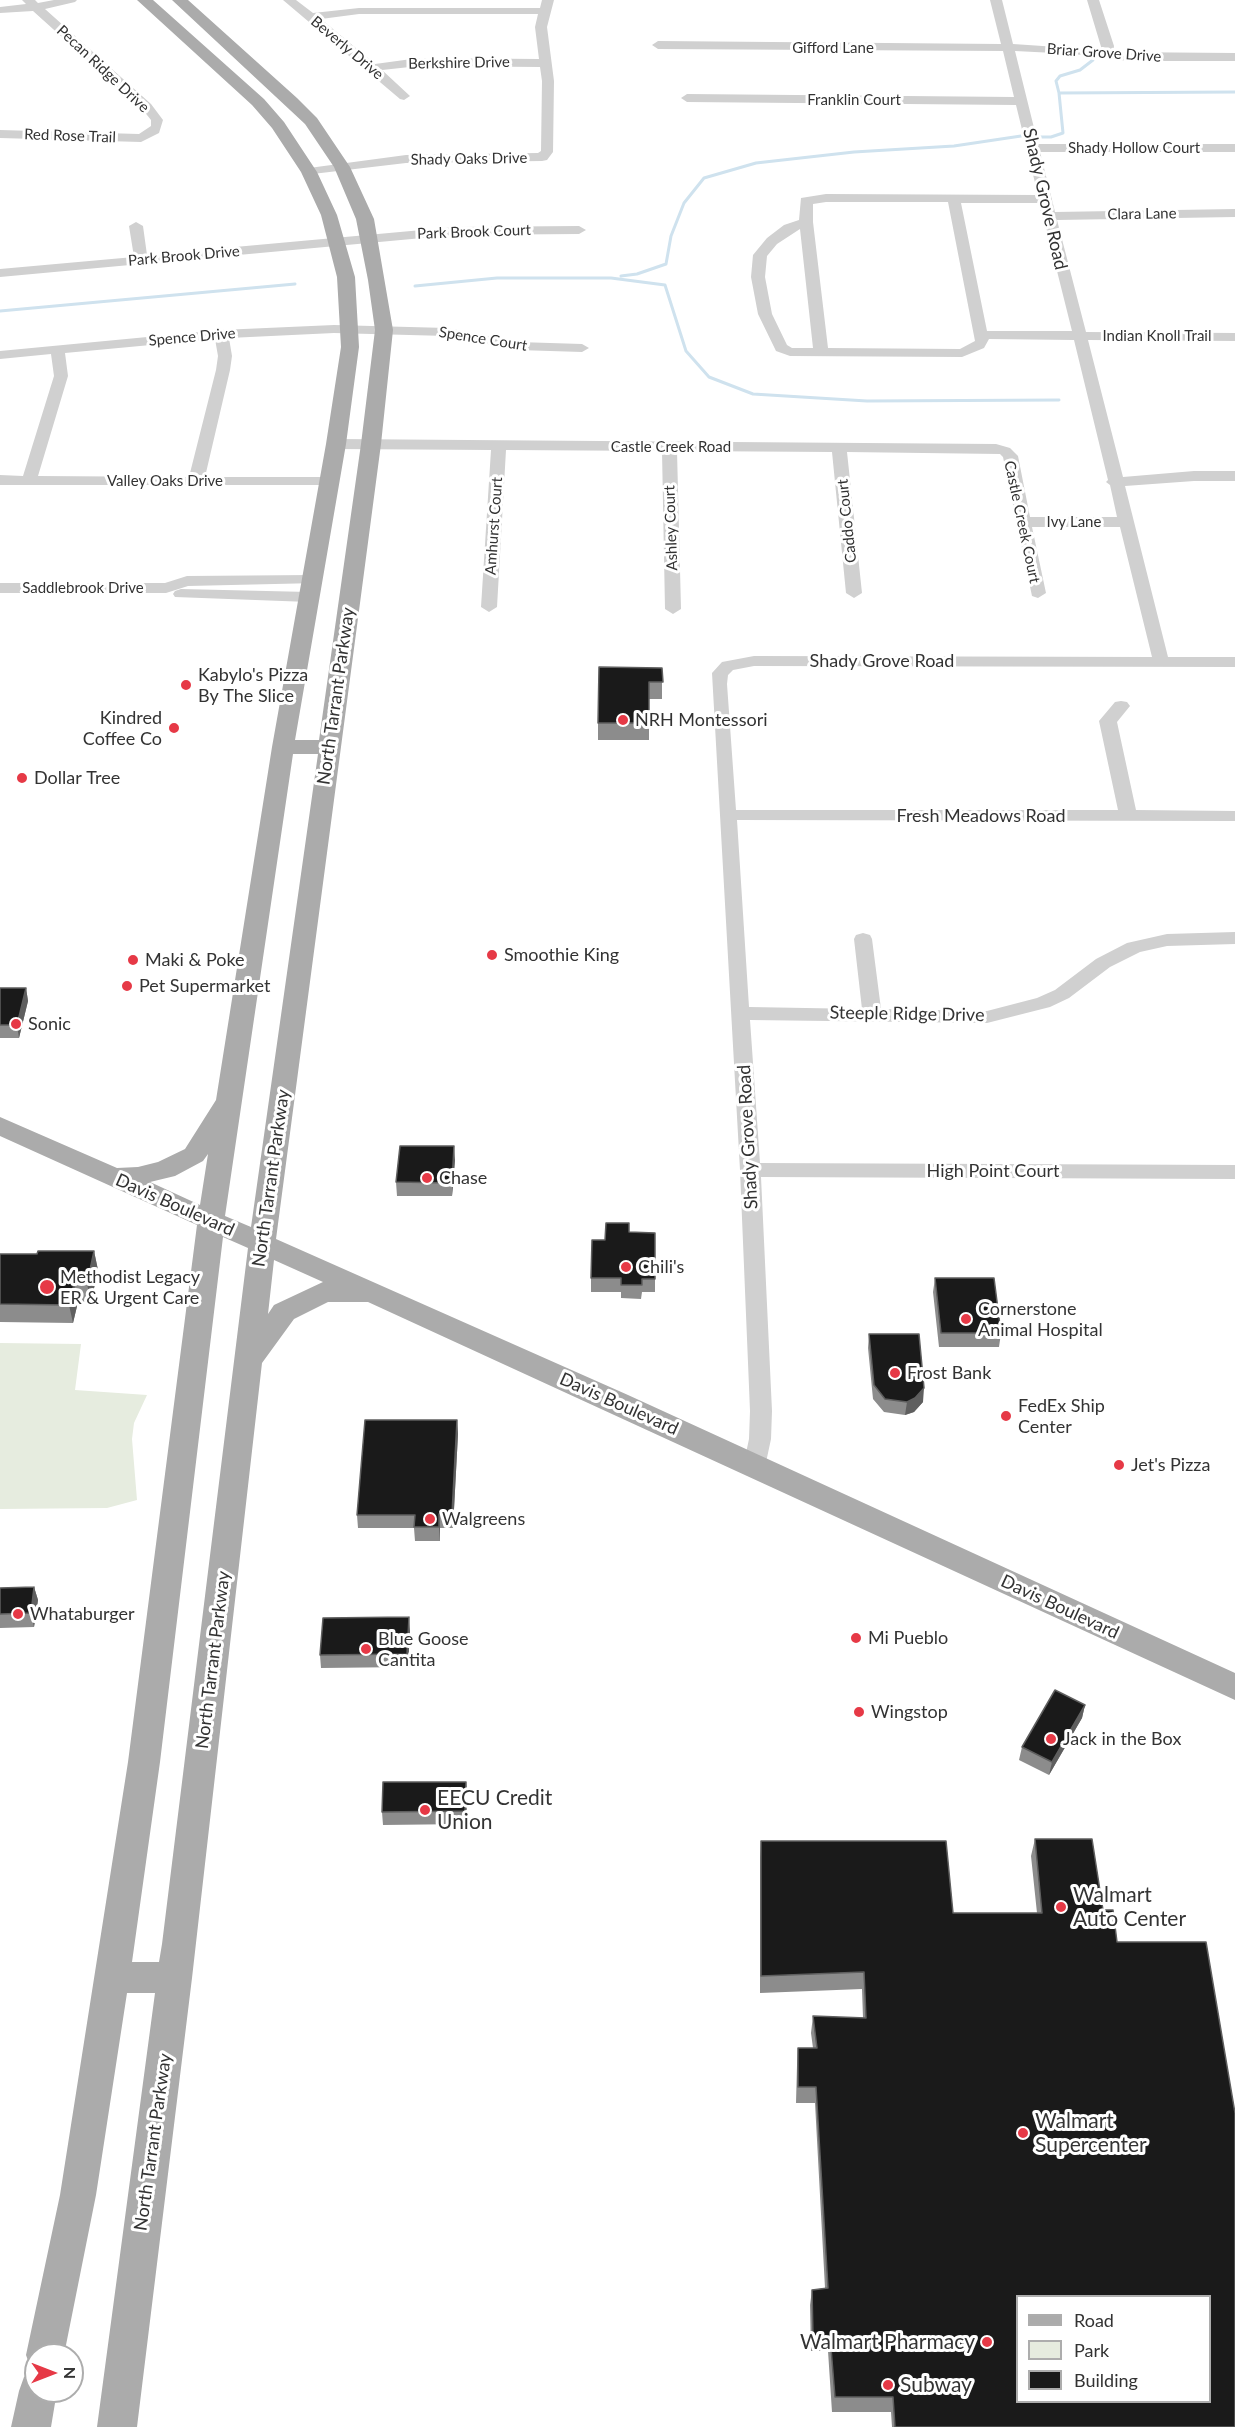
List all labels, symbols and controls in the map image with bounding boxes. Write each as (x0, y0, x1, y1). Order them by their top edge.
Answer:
street label: Beverly Drive (307, 12, 387, 84)
street label: Pecan Ridge Drive (53, 22, 153, 116)
street label: Gifford Lane (792, 39, 874, 57)
street label: Briar Grove Drive (1046, 40, 1162, 66)
street label: Berkshire Drive (408, 53, 510, 73)
street label: Franklin Court (807, 91, 901, 109)
street label: Red Rose Trail (24, 125, 116, 147)
street label: Shady Grove Road (1018, 126, 1072, 272)
street label: Shady Hollow Court (1068, 139, 1200, 157)
street label: Shady Oaks Drive (410, 149, 528, 169)
street label: Clara Lane (1107, 204, 1177, 224)
street label: Park Brook Court (417, 221, 531, 243)
street label: Park Brook Drive (127, 242, 241, 270)
street label: Spence Court (438, 323, 528, 355)
street label: Spence Drive (148, 324, 236, 350)
street label: Indian Knoll Trail (1103, 327, 1211, 345)
street label: Castle Creek Road (611, 438, 731, 456)
street label: Castle Creek Court (1000, 459, 1044, 585)
street label: Valley Oaks Drive (107, 472, 223, 490)
street label: Amhurst Court (482, 477, 506, 575)
street label: Caddo Court (834, 478, 860, 564)
street label: Ashley Court (661, 485, 681, 571)
street label: Ivy Lane (1047, 513, 1101, 531)
street label: Saddlebrook Drive (22, 579, 144, 597)
street label: North Tarrant Parkway (313, 606, 359, 786)
street label: Shady Grove Road (810, 650, 954, 672)
place label: Kabylo's Pizza By The Slice (198, 664, 308, 706)
marker: Kabylo's Pizza By The Slice (179, 678, 193, 692)
place label: Kindred Coffee Co (83, 707, 162, 750)
place label: NRH Montessori (635, 709, 768, 731)
marker: NRH Montessori (616, 713, 630, 727)
marker: Kindred Coffee Co (167, 721, 181, 735)
place label: Dollar Tree (34, 767, 120, 789)
marker: Dollar Tree (15, 771, 29, 785)
street label: Fresh Meadows Road (897, 805, 1065, 827)
place label: Smoothie King (504, 944, 619, 966)
marker: Smoothie King (485, 948, 499, 962)
place label: Maki & Poke (145, 949, 245, 971)
marker: Maki & Poke (126, 953, 140, 967)
place label: Pet Supermarket (139, 975, 270, 997)
marker: Pet Supermarket (120, 979, 134, 993)
street label: Steeple Ridge Drive (829, 1002, 985, 1026)
place label: Sonic (28, 1013, 71, 1035)
marker: Sonic (9, 1017, 23, 1031)
street label: Shady Grove Road (733, 1064, 763, 1210)
street label: North Tarrant Parkway (248, 1088, 294, 1268)
street label: High Point Court (927, 1160, 1059, 1182)
place label: Chase (439, 1167, 487, 1189)
street label: Davis Boulevard (112, 1169, 238, 1241)
marker: Chase (420, 1171, 434, 1185)
place label: Chili's (638, 1256, 684, 1278)
marker: Chili's (619, 1260, 633, 1274)
place label: Methodist Legacy ER & Urgent Care (60, 1266, 200, 1308)
marker: Methodist Legacy ER & Urgent Care (38, 1278, 56, 1296)
place label: Cornerstone Animal Hospital (978, 1298, 1103, 1340)
marker: Cornerstone Animal Hospital (959, 1312, 973, 1326)
place label: Frost Bank (907, 1362, 991, 1384)
marker: Frost Bank (888, 1366, 902, 1380)
street label: Davis Boulevard (556, 1368, 682, 1440)
place label: FedEx Ship Center (1018, 1395, 1105, 1438)
marker: FedEx Ship Center (999, 1409, 1013, 1423)
place label: Jet's Pizza (1131, 1454, 1210, 1476)
marker: Jet's Pizza (1112, 1458, 1126, 1472)
place label: Walgreens (442, 1508, 525, 1530)
marker: Walgreens (423, 1512, 437, 1526)
street label: North Tarrant Parkway (191, 1570, 235, 1750)
street label: Davis Boulevard (998, 1570, 1122, 1644)
place label: Whataburger (30, 1603, 135, 1625)
marker: Whataburger (11, 1607, 25, 1621)
place label: Mi Pueblo (868, 1627, 948, 1649)
place label: Blue Goose Cantita (378, 1628, 469, 1670)
marker: Mi Pueblo (849, 1631, 863, 1645)
marker: Blue Goose Cantita (359, 1642, 373, 1656)
place label: Wingstop (871, 1701, 948, 1723)
marker: Wingstop (852, 1705, 866, 1719)
place label: Jack in the Box (1063, 1728, 1181, 1750)
marker: Jack in the Box (1044, 1732, 1058, 1746)
place label: EECU Credit Union (437, 1785, 552, 1835)
marker: EECU Credit Union (418, 1803, 432, 1817)
place label: Walmart Auto Center (1073, 1882, 1186, 1932)
marker: Walmart Auto Center (1054, 1900, 1068, 1914)
street label: North Tarrant Parkway (130, 2052, 176, 2232)
place label: Walmart Supercenter (1035, 2108, 1147, 2158)
marker: Walmart Supercenter (1016, 2126, 1030, 2140)
legend (1016, 2295, 1211, 2403)
text: Road (1074, 2309, 1114, 2331)
place label: Walmart Pharmacy (800, 2329, 975, 2355)
marker: Walmart Pharmacy (980, 2335, 994, 2349)
text: Park (1074, 2339, 1109, 2361)
north arrow (24, 2343, 84, 2403)
text: N (61, 2367, 80, 2379)
text: Building (1074, 2369, 1138, 2391)
place label: Subway (900, 2372, 972, 2398)
marker: Subway (881, 2378, 895, 2392)

